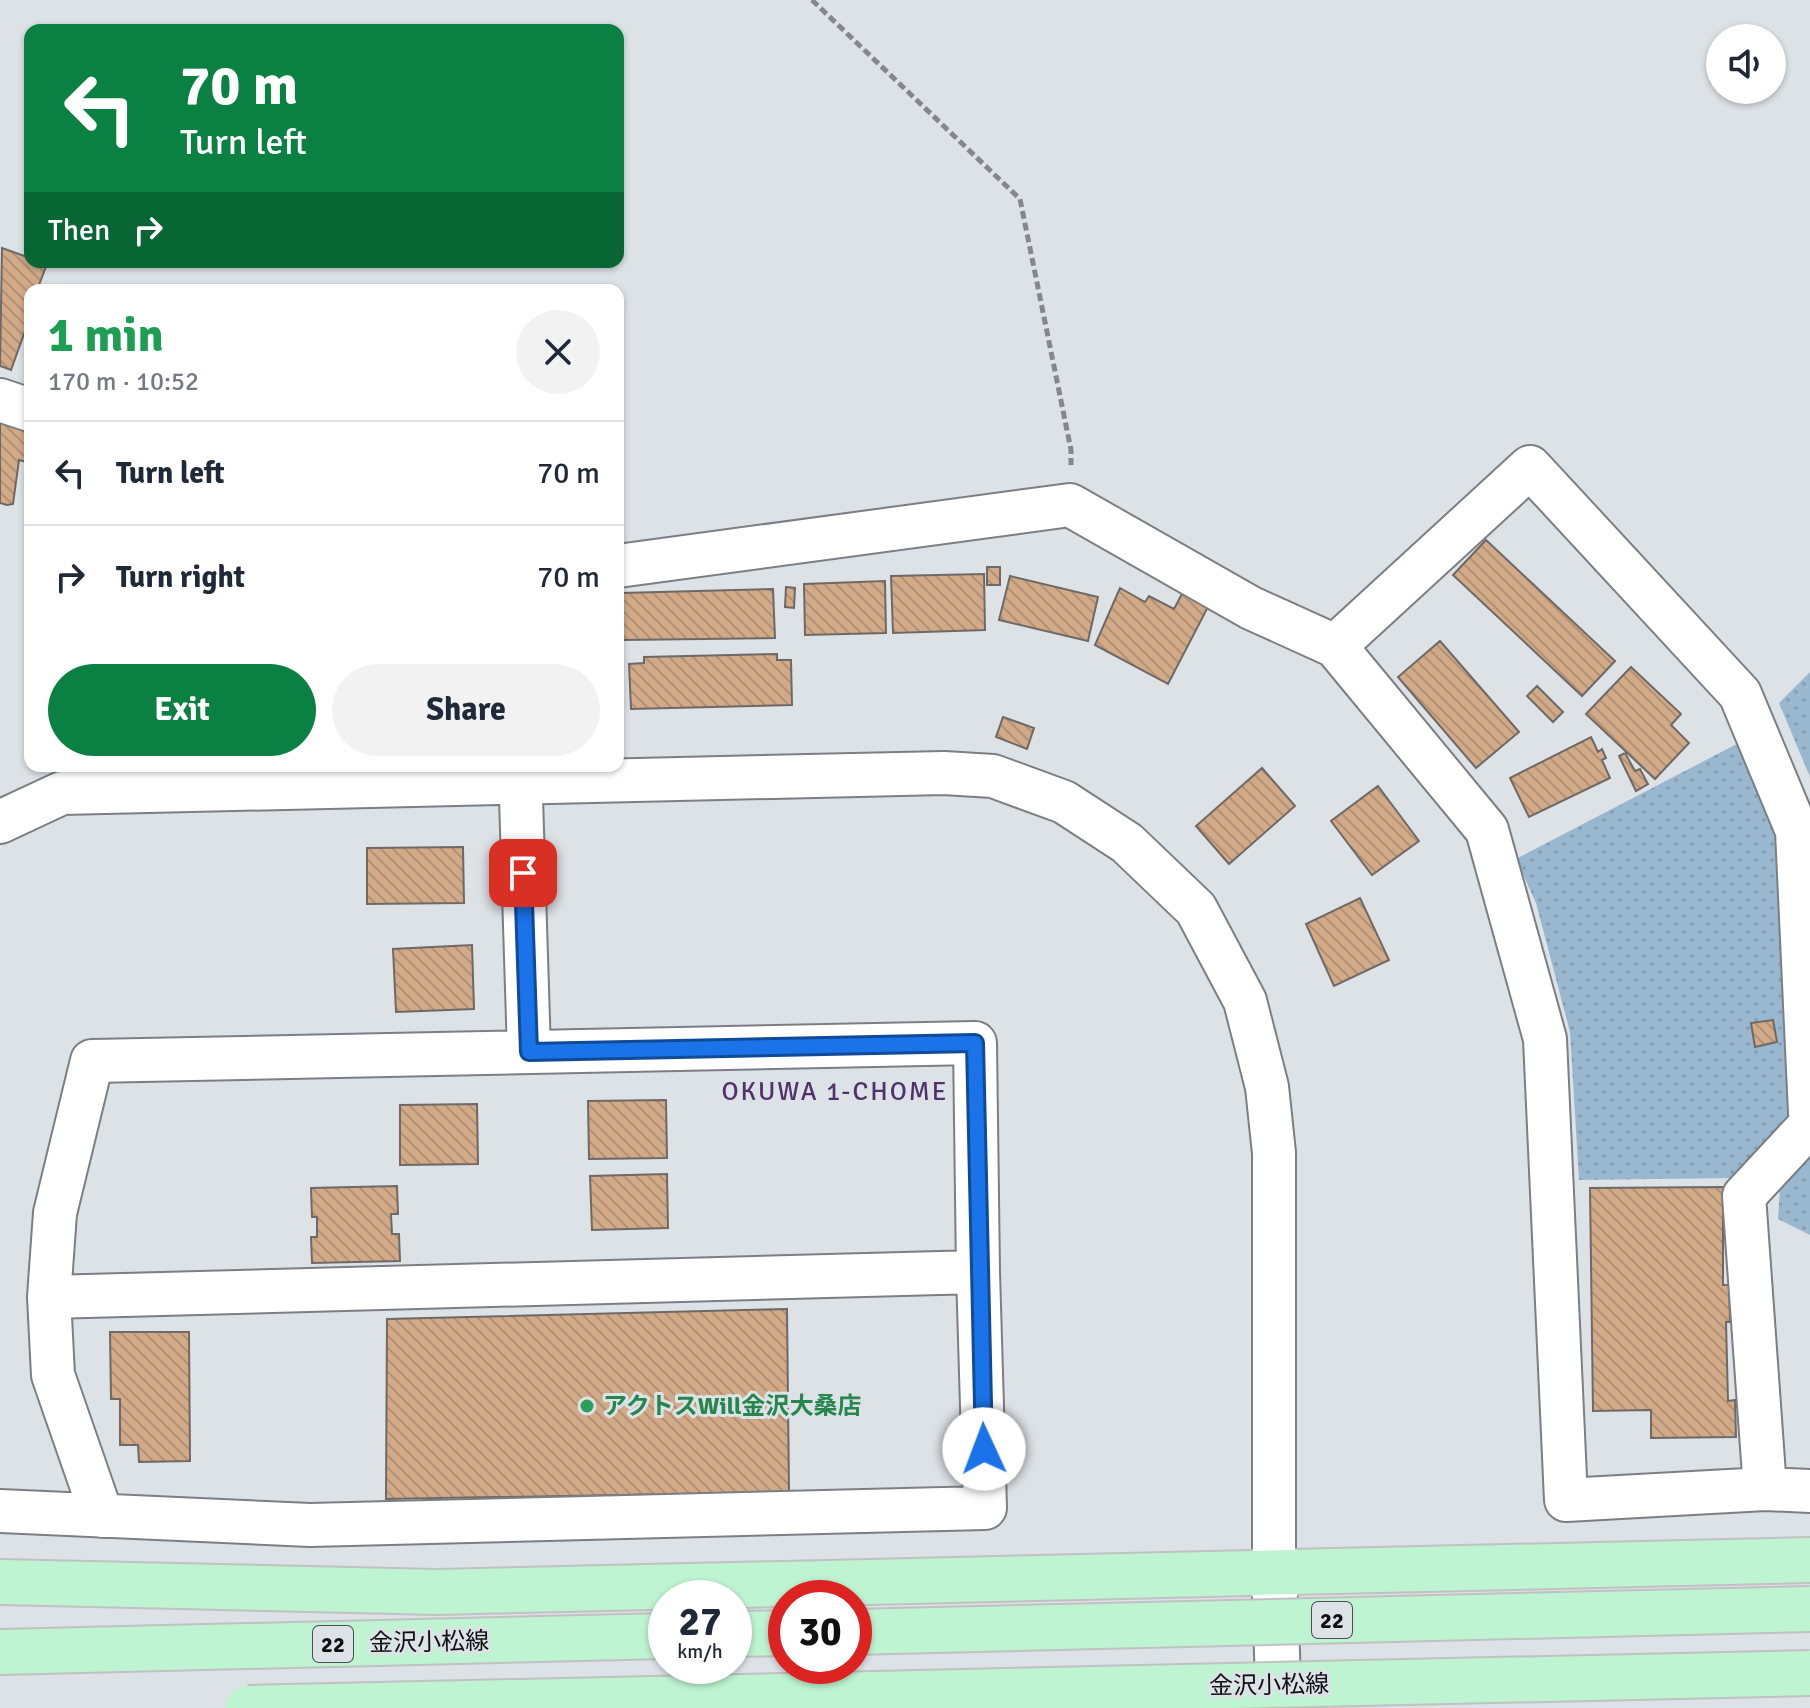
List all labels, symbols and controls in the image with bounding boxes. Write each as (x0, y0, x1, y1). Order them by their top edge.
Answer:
map controls (1706, 24, 1786, 104)
button: sound (1706, 24, 1786, 104)
text: 70 m (180, 51, 298, 120)
icon: left (48, 56, 152, 160)
text: Turn left (180, 120, 307, 165)
icon: right (126, 208, 170, 252)
text: Then (48, 212, 110, 249)
text: 1 min (48, 306, 164, 365)
button: close (516, 310, 600, 394)
text: 170 m · 10:52 (48, 366, 199, 398)
icon: left (48, 451, 92, 495)
text: Turn left (116, 455, 225, 492)
text: 70 m (537, 455, 600, 492)
icon: right (48, 555, 92, 599)
text: Turn right (116, 559, 245, 596)
text: 70 m (537, 559, 600, 596)
button: Exit (48, 664, 316, 756)
button: Share (332, 664, 600, 756)
pin (489, 839, 557, 907)
icon: arrive (501, 851, 545, 895)
district label: OKUWA 1-CHOME (721, 1076, 949, 1108)
place label: アクトスWill金沢大桑店 (603, 1391, 861, 1421)
marker: アクトスWill金沢大桑店 (578, 1397, 596, 1415)
position arrow (942, 1407, 1026, 1491)
speed limit sign: 30 (768, 1580, 872, 1684)
text: 27 (678, 1597, 722, 1647)
road number: 22 (1312, 1602, 1352, 1638)
road number: 22 (313, 1626, 353, 1662)
street label: 金沢小松線 (369, 1626, 489, 1658)
text: km/h (677, 1639, 723, 1664)
street label: 金沢小松線 (1209, 1669, 1329, 1701)

